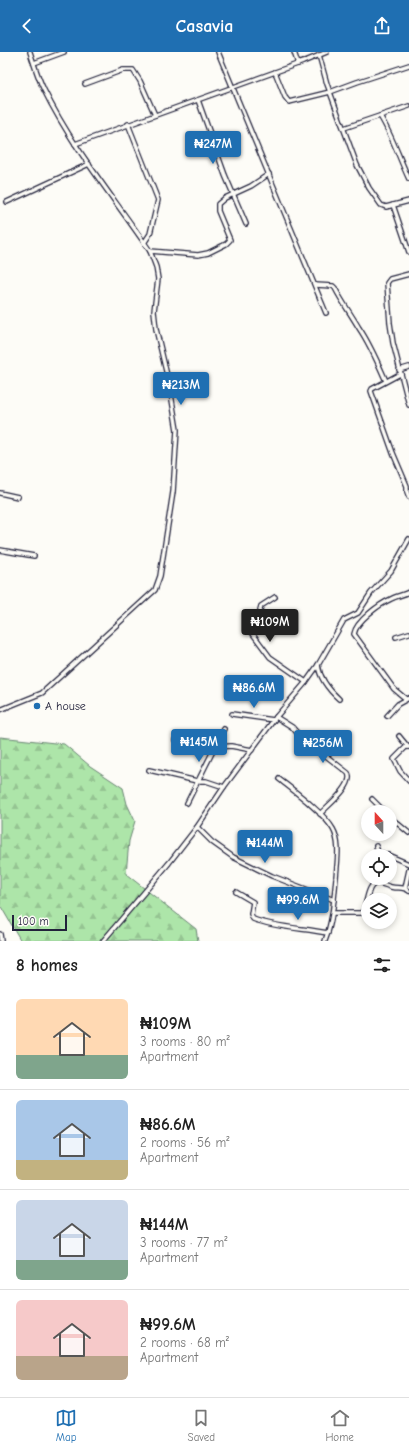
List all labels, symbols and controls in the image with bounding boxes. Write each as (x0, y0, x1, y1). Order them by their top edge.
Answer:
icon: back (16, 15, 38, 37)
icon: share (371, 15, 393, 37)
text: Casavia (176, 16, 233, 37)
pin: ₦247M (185, 131, 241, 165)
text: ₦247M (194, 136, 232, 151)
pin: ₦213M (153, 372, 209, 406)
text: ₦213M (162, 377, 200, 392)
pin: ₦109M (242, 609, 298, 643)
text: ₦109M (250, 614, 290, 629)
pin: ₦86.6M (221, 675, 287, 709)
text: ₦86.6M (233, 680, 275, 695)
place label: A house (45, 699, 86, 713)
marker: A house (32, 701, 42, 711)
pin: ₦145M (171, 729, 227, 763)
pin: ₦256M (295, 730, 351, 764)
text: ₦145M (180, 734, 218, 749)
text: ₦256M (303, 735, 343, 750)
north arrow (361, 805, 397, 841)
map controls (361, 805, 397, 929)
pin: ₦144M (237, 830, 293, 864)
text: ₦144M (246, 835, 284, 850)
button: locate (361, 849, 397, 885)
pin: ₦99.6M (265, 887, 331, 921)
text: ₦99.6M (277, 892, 319, 907)
button: layers (361, 893, 397, 929)
scale bar (12, 913, 67, 932)
text: 100 m (18, 915, 49, 928)
icon: filters (371, 954, 393, 976)
text: 8 homes (16, 956, 78, 975)
text: ₦109M (140, 1014, 191, 1033)
icon: home (48, 1015, 96, 1063)
text: 3 rooms · 80 m² (140, 1034, 230, 1049)
text: Apartment (140, 1049, 198, 1064)
text: ₦86.6M (140, 1115, 196, 1134)
icon: home (48, 1116, 96, 1164)
text: 2 rooms · 56 m² (140, 1135, 229, 1150)
text: Apartment (140, 1150, 198, 1165)
text: ₦144M (140, 1215, 188, 1234)
icon: home (48, 1216, 96, 1264)
text: 3 rooms · 77 m² (140, 1235, 227, 1250)
text: Apartment (140, 1250, 198, 1265)
text: ₦99.6M (140, 1315, 196, 1334)
icon: home (48, 1316, 96, 1364)
text: 2 rooms · 68 m² (140, 1335, 229, 1350)
text: Apartment (140, 1350, 198, 1365)
tab: Map (55, 1407, 77, 1444)
tab: Saved (188, 1407, 215, 1444)
tab: Home (325, 1407, 354, 1444)

